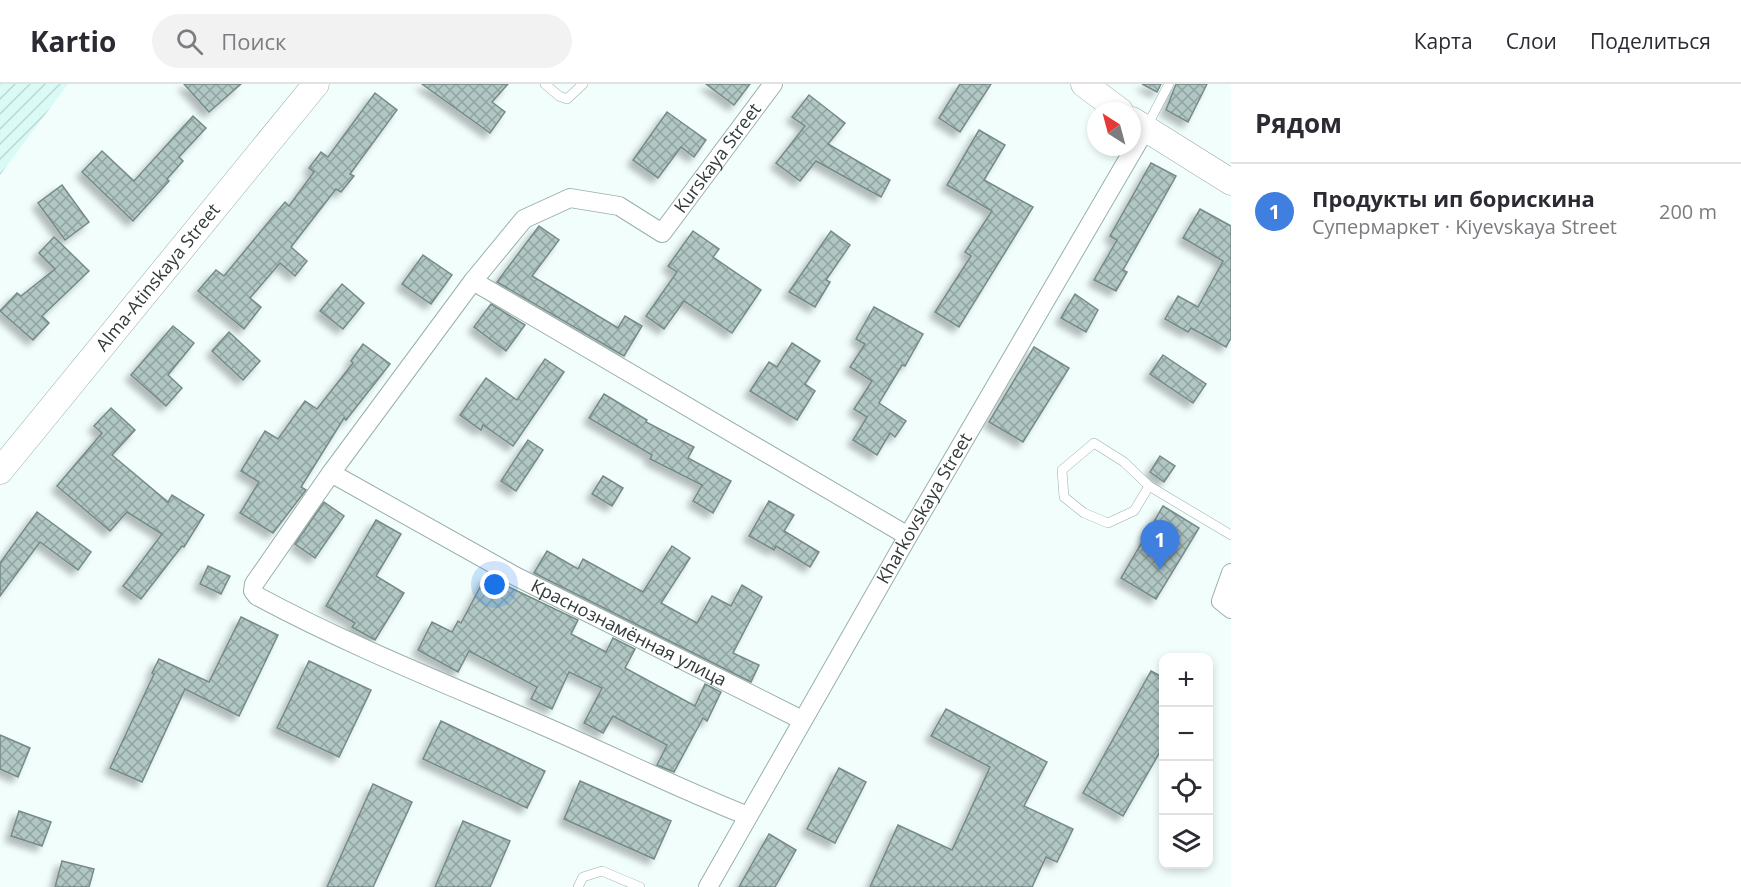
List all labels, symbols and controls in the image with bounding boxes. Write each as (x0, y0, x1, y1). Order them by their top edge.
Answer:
search box (152, 14, 572, 68)
text: Kartio (30, 22, 116, 60)
icon: search (173, 25, 206, 58)
text: Поиск (221, 26, 286, 56)
text: Карта (1414, 27, 1473, 55)
text: Слои (1506, 27, 1557, 55)
text: Поделиться (1590, 27, 1711, 55)
street label: Kurskaya Street (668, 98, 766, 218)
north arrow (1087, 102, 1141, 156)
text: Рядом (1255, 105, 1342, 141)
text: Продукты ип борискина (1312, 183, 1595, 213)
street label: Alma-Atinskaya Street (90, 198, 225, 356)
text: 1 (1269, 198, 1280, 225)
text: 200 m (1659, 198, 1717, 225)
text: Супермаркет · Kiyevskaya Street (1312, 213, 1617, 240)
street label: Kharkovskaya Street (870, 428, 977, 588)
pin: 1 (1140, 520, 1180, 570)
your location (480, 570, 509, 599)
street label: Краснознамённая улица (527, 573, 731, 691)
map controls (1159, 653, 1213, 869)
button: + (1159, 653, 1213, 707)
button: − (1159, 707, 1213, 761)
button: locate (1159, 761, 1213, 815)
button: layers (1159, 815, 1213, 869)

